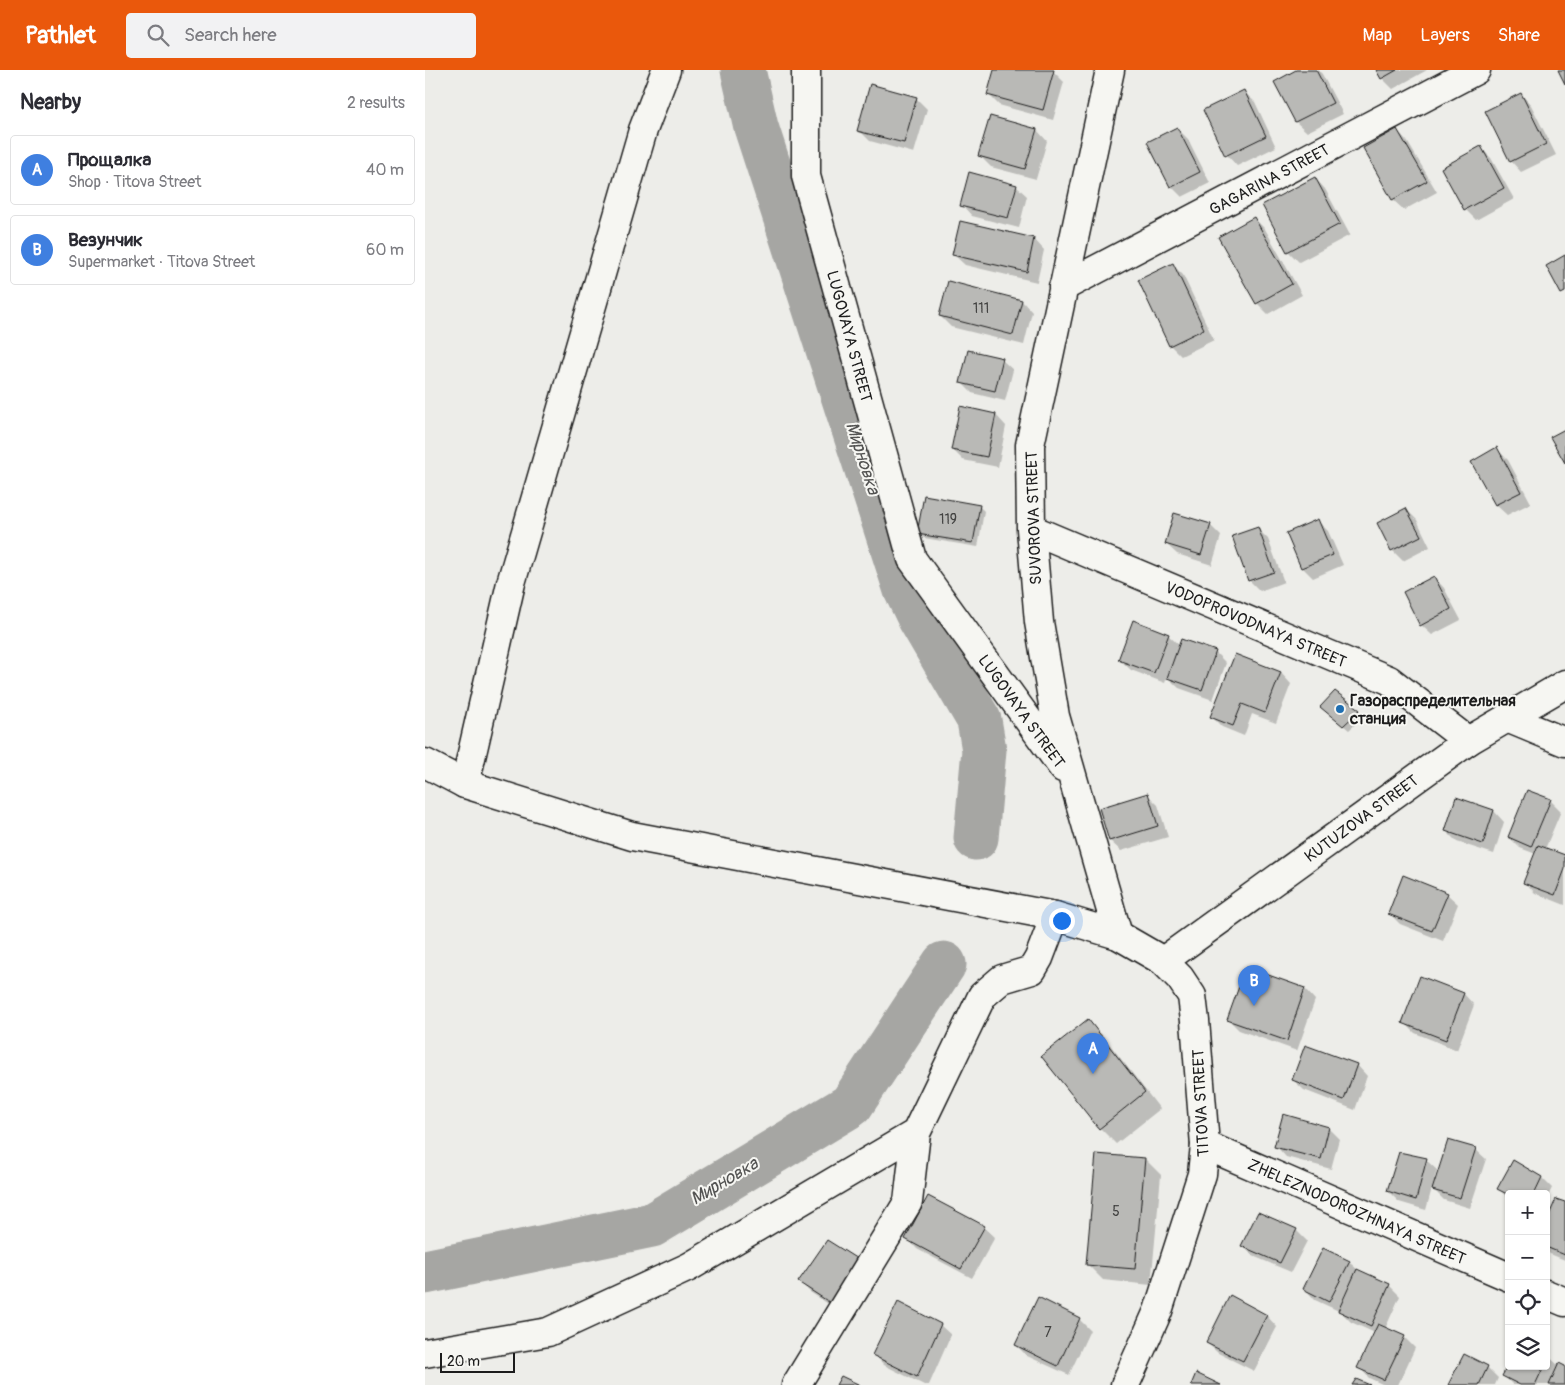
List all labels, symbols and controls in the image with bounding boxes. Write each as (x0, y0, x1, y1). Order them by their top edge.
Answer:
search box (126, 13, 476, 58)
text: Pathlet (25, 21, 96, 50)
icon: search (144, 21, 172, 49)
text: Search here (184, 23, 277, 47)
text: Map (1363, 24, 1392, 47)
text: Layers (1420, 24, 1470, 47)
text: Share (1498, 24, 1540, 47)
text: Nearby (20, 89, 81, 116)
text: 2 results (347, 93, 405, 113)
street label: GAGARINA STREET (1206, 140, 1333, 220)
text: Прощалка (68, 148, 151, 172)
text: A (32, 160, 42, 180)
text: 40 m (366, 160, 404, 180)
text: Shop · Titova Street (68, 172, 202, 192)
text: Везунчик (68, 228, 143, 252)
text: B (32, 240, 42, 260)
text: 60 m (366, 240, 404, 260)
text: Supermarket · Titova Street (68, 252, 255, 272)
street label: LUGOVAYA STREET (822, 268, 876, 404)
house number: 111 (973, 300, 989, 317)
water label: Мирновка (840, 419, 885, 499)
street label: SUVOROVA STREET (1022, 451, 1046, 585)
house number: 119 (939, 511, 957, 528)
street label: VODOPROVODNAYA STREET (1162, 578, 1350, 672)
street label: LUGOVAYA STREET (973, 651, 1069, 772)
place label: Газораспределительная станция (1349, 691, 1516, 729)
marker: Газораспределительная станция (1334, 703, 1346, 715)
street label: KUTUZOVA STREET (1301, 771, 1423, 867)
your location (1049, 908, 1075, 934)
pin: B (1238, 965, 1270, 1006)
pin: A (1077, 1033, 1109, 1074)
street label: TITOVA STREET (1188, 1049, 1214, 1157)
water label: Мирновка (686, 1152, 764, 1211)
street label: ZHELEZNODOROZHNAYA STREET (1244, 1155, 1469, 1269)
map controls (1505, 1190, 1550, 1370)
button: + (1505, 1190, 1550, 1235)
house number: 5 (1112, 1203, 1120, 1220)
button: − (1505, 1235, 1550, 1280)
button: locate (1505, 1280, 1550, 1325)
house number: 7 (1044, 1324, 1052, 1341)
button: layers (1505, 1325, 1550, 1370)
scale bar (440, 1350, 515, 1373)
text: 20 m (447, 1353, 480, 1370)

